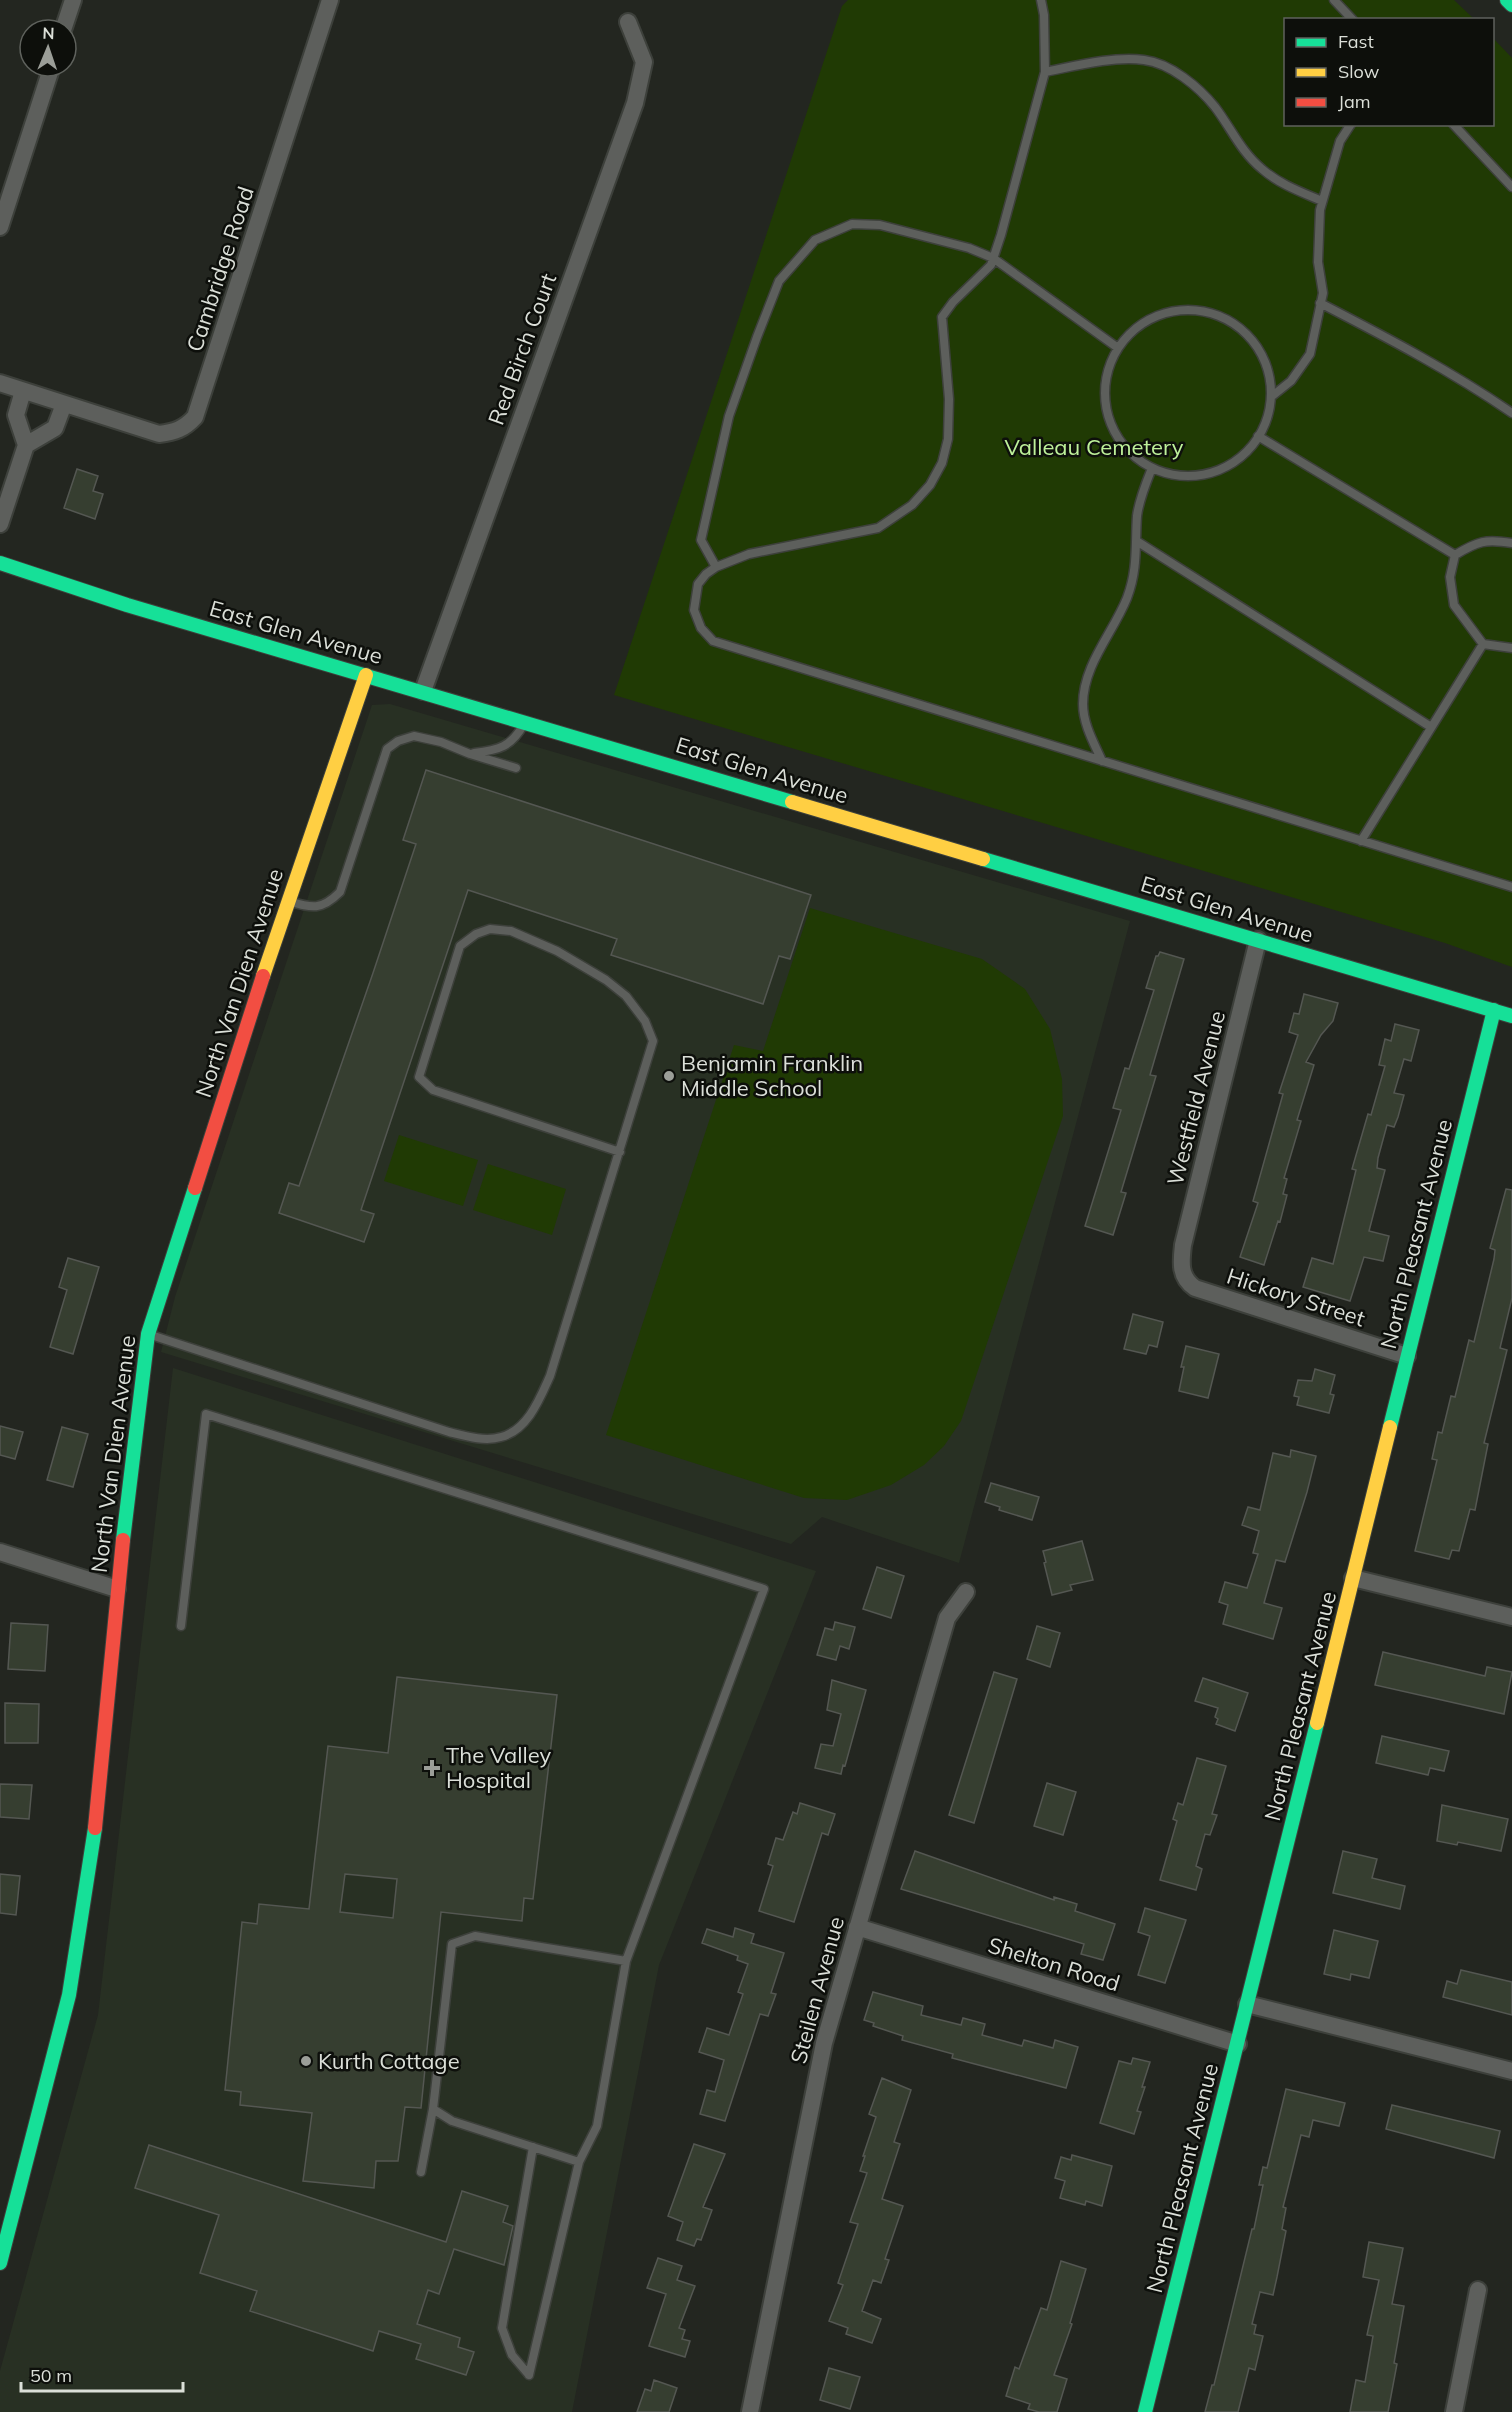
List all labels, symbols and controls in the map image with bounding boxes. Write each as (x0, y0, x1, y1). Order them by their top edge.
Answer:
north arrow (18, 18, 78, 78)
legend (1284, 18, 1494, 126)
text: N (42, 23, 55, 43)
text: Fast (1338, 30, 1374, 53)
text: Slow (1338, 60, 1380, 83)
text: Jam (1338, 90, 1371, 113)
street label: Cambridge Road (180, 183, 260, 355)
street label: Red Birch Court (482, 269, 562, 429)
park label: Valleau Cemetery (1005, 433, 1184, 461)
street label: East Glen Avenue (206, 594, 386, 670)
street label: East Glen Avenue (672, 730, 852, 810)
street label: North Van Dien Avenue (189, 865, 289, 1101)
street label: East Glen Avenue (1137, 869, 1317, 949)
street label: Westfield Avenue (1161, 1008, 1231, 1188)
place label: Benjamin Franklin Middle School (681, 1049, 863, 1102)
marker: Benjamin Franklin Middle School (662, 1069, 676, 1083)
street label: North Pleasant Avenue (1374, 1116, 1458, 1352)
street label: Hickory Street (1223, 1262, 1369, 1333)
street label: North Van Dien Avenue (85, 1334, 141, 1574)
street label: North Pleasant Avenue (1258, 1588, 1342, 1824)
place label: The Valley Hospital (446, 1741, 551, 1794)
marker: The Valley Hospital (423, 1759, 441, 1777)
street label: Steilen Avenue (784, 1913, 850, 2067)
street label: Shelton Road (985, 1931, 1123, 1997)
place label: Kurth Cottage (318, 2047, 460, 2075)
marker: Kurth Cottage (299, 2054, 313, 2068)
street label: North Pleasant Avenue (1140, 2060, 1224, 2296)
scale bar (21, 2355, 183, 2393)
text: 50 m (30, 2364, 72, 2387)

